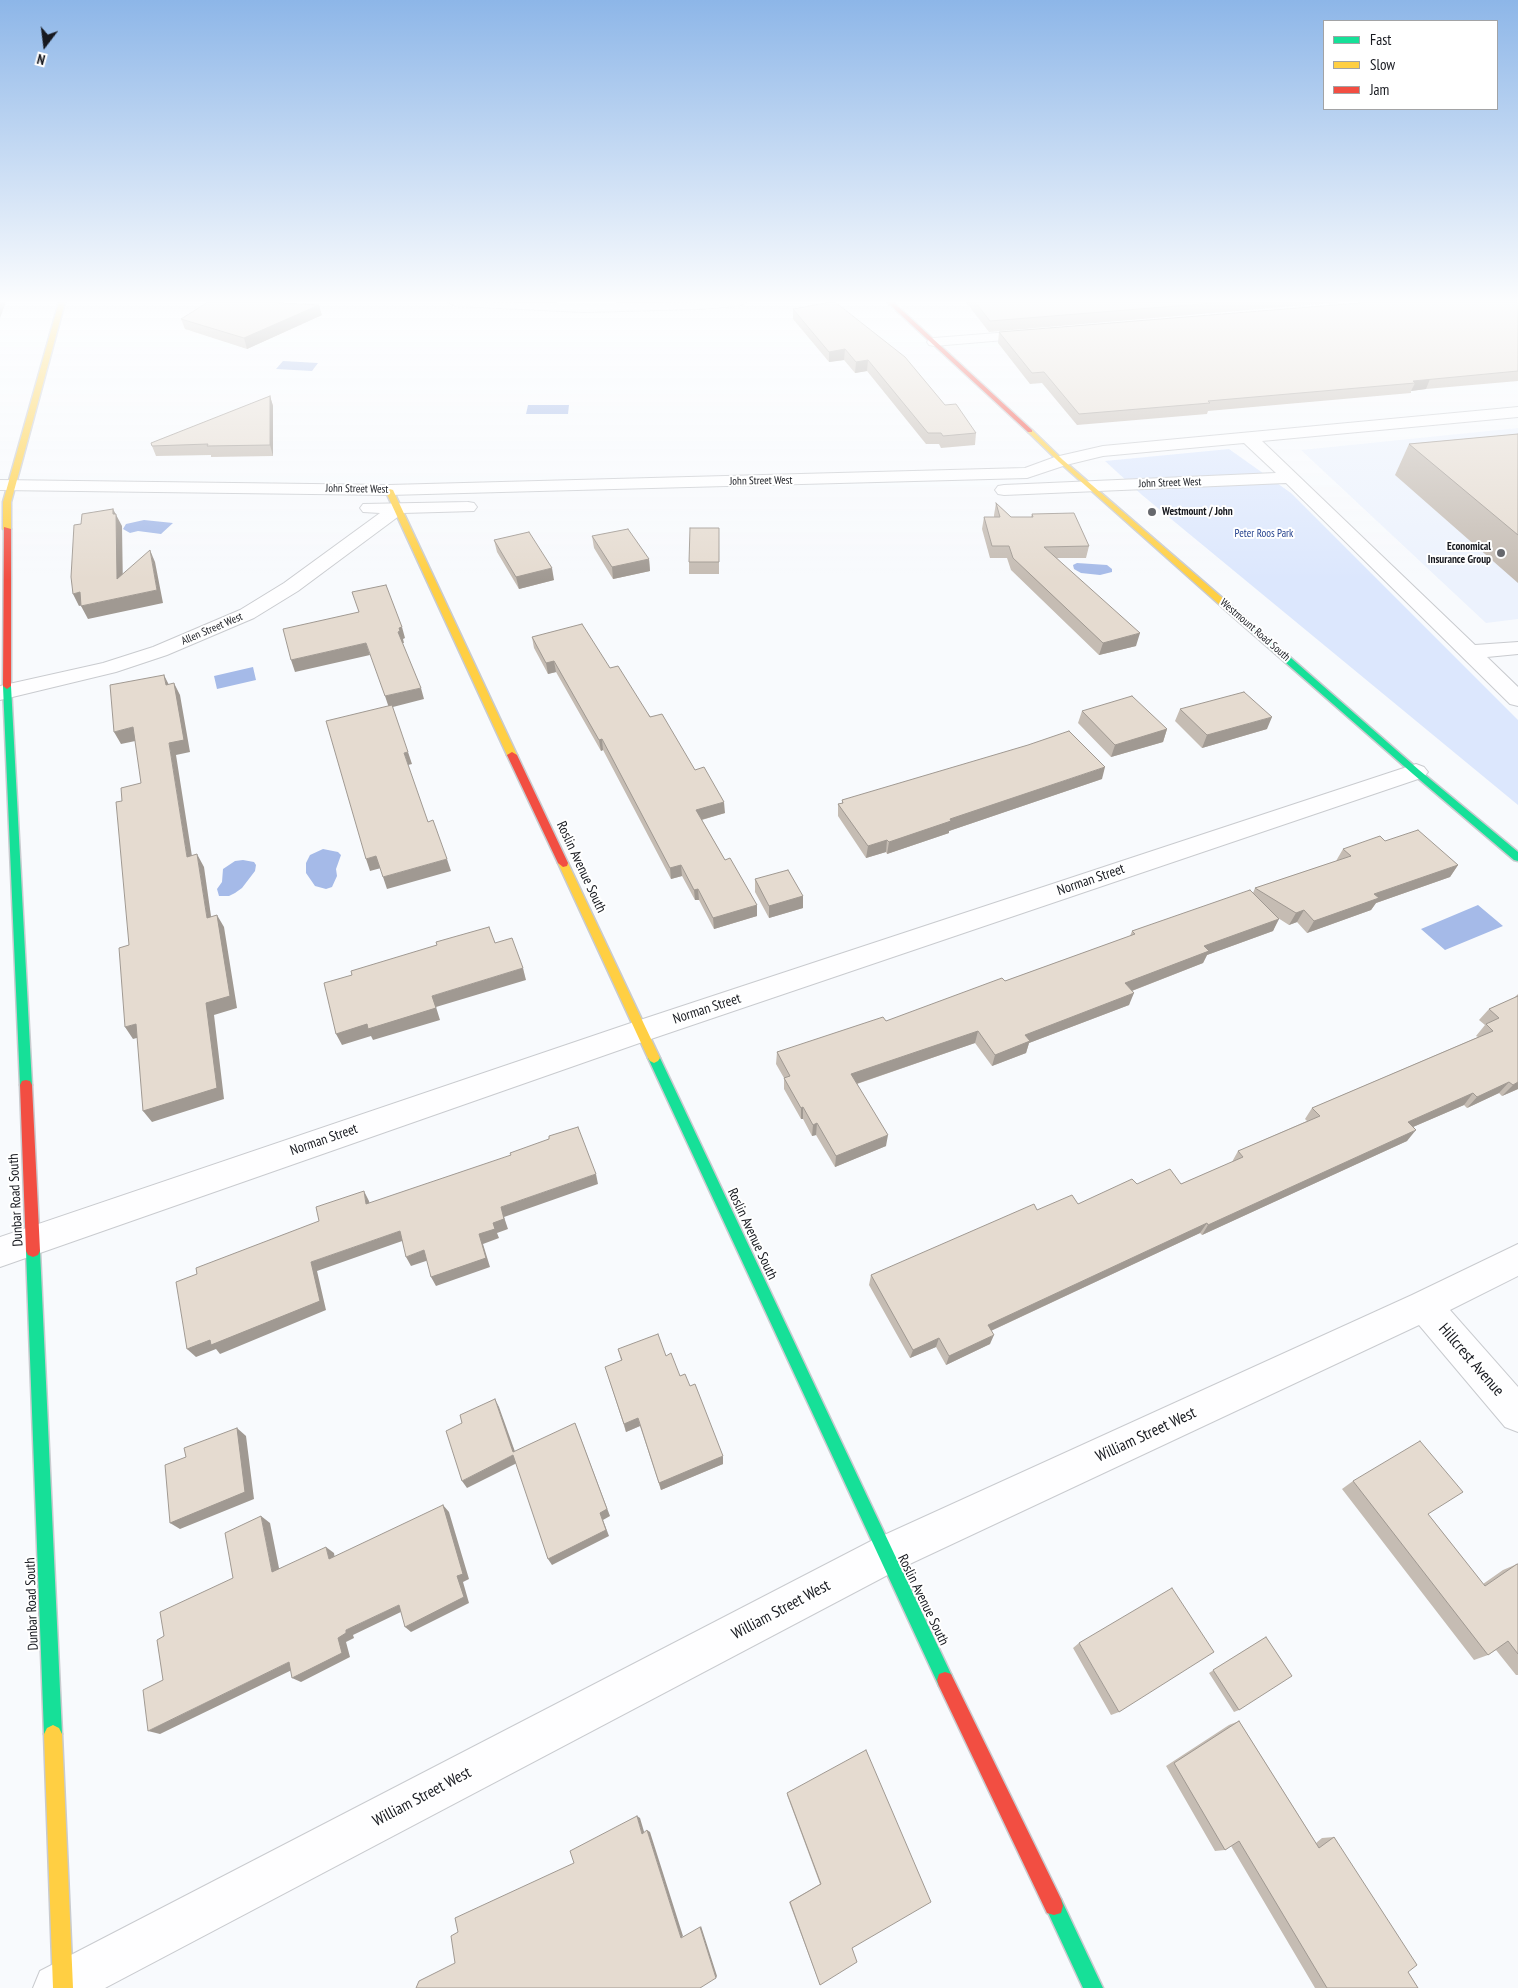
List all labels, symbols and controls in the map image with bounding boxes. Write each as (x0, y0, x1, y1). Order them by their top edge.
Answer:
north arrow (20, 20, 70, 70)
legend (1323, 20, 1498, 110)
text: Fast (1370, 30, 1391, 49)
text: N (35, 50, 47, 69)
text: Slow (1370, 55, 1395, 74)
text: Jam (1370, 80, 1389, 99)
street label: John Street West (729, 474, 793, 488)
street label: John Street West (1138, 475, 1202, 491)
street label: John Street West (325, 482, 389, 496)
place label: Westmount / John (1162, 505, 1233, 519)
marker: Westmount / John (1146, 506, 1158, 518)
park label: Peter Roos Park (1235, 527, 1293, 541)
place label: Economical Insurance Group (1428, 540, 1491, 566)
marker: Economical Insurance Group (1495, 547, 1507, 559)
street label: Westmount Road South (1217, 596, 1293, 664)
street label: Allen Street West (179, 610, 245, 648)
street label: Roslin Avenue South (552, 819, 610, 915)
street label: Norman Street (1055, 861, 1127, 899)
street label: Norman Street (671, 990, 743, 1028)
street label: Norman Street (288, 1121, 360, 1159)
street label: Dunbar Road South (5, 1153, 27, 1247)
street label: Roslin Avenue South (723, 1186, 781, 1282)
street label: Hillcrest Avenue (1434, 1320, 1508, 1400)
street label: William Street West (1093, 1403, 1199, 1467)
street label: Roslin Avenue South (894, 1552, 952, 1648)
street label: Dunbar Road South (22, 1557, 42, 1651)
street label: William Street West (729, 1576, 833, 1644)
street label: William Street West (370, 1763, 474, 1831)

